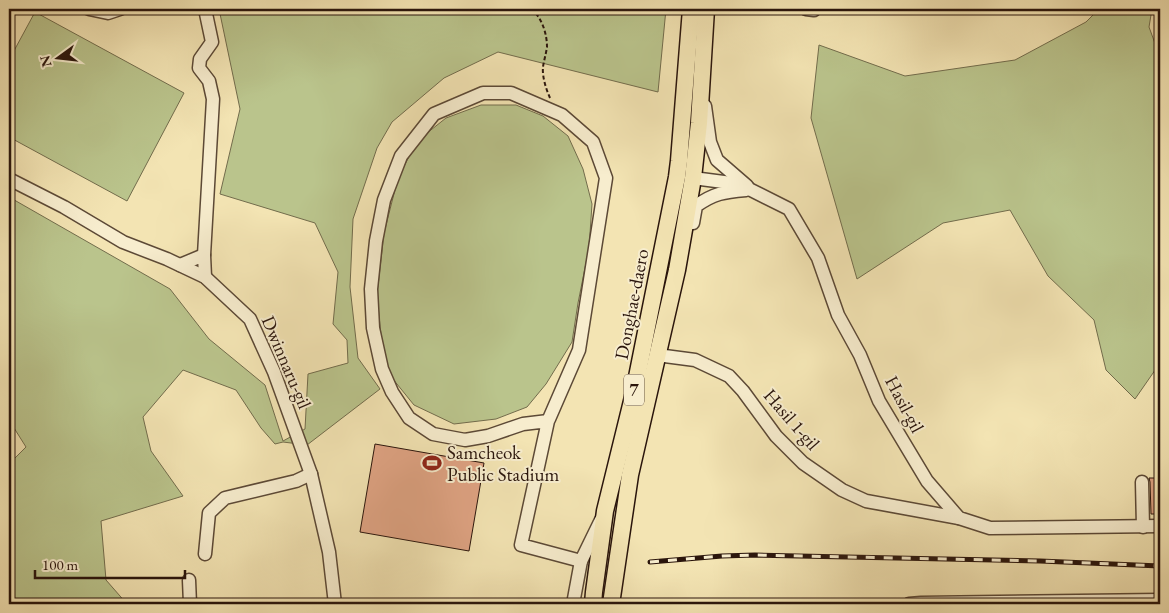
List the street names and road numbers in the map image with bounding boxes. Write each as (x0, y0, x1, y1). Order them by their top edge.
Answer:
street label: Donghae-daero (608, 247, 654, 362)
street label: Dwinnaru-gil (256, 312, 317, 413)
street label: Hasil-gil (879, 371, 930, 437)
road number: 7 (624, 374, 644, 406)
street label: Hasil 1-gil (758, 383, 826, 456)

